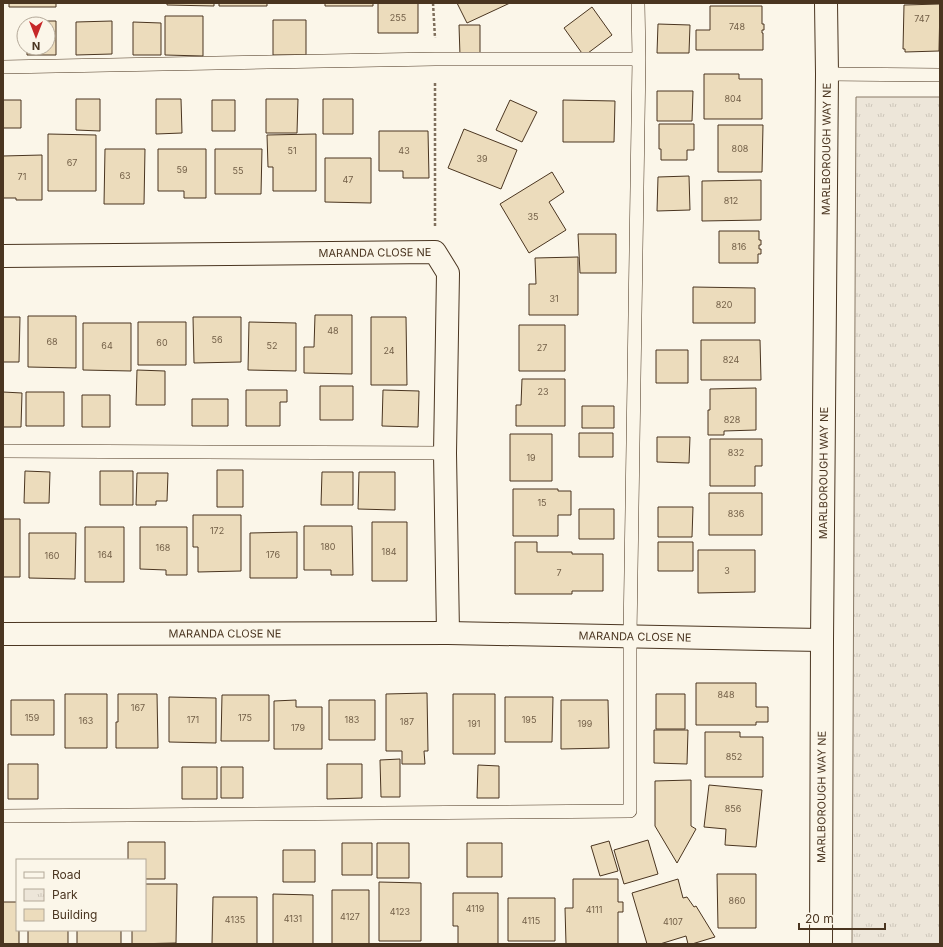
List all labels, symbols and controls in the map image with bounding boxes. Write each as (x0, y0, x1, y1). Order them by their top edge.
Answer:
house number: 255 (390, 12, 406, 23)
house number: 747 (914, 13, 930, 24)
north arrow (16, 16, 56, 56)
house number: 748 (729, 21, 745, 32)
text: N (32, 39, 40, 53)
street label: MARLBOROUGH WAY NE (819, 83, 834, 215)
house number: 804 (724, 93, 742, 104)
house number: 808 (732, 143, 749, 154)
house number: 51 (287, 145, 297, 156)
house number: 43 (398, 145, 410, 156)
house number: 39 (476, 153, 488, 164)
house number: 67 (67, 157, 77, 168)
house number: 59 (176, 164, 188, 175)
house number: 55 (233, 165, 243, 176)
house number: 63 (119, 170, 131, 181)
house number: 71 (18, 171, 26, 182)
house number: 47 (343, 174, 353, 185)
house number: 812 (724, 195, 738, 206)
house number: 35 (527, 211, 539, 222)
house number: 816 (732, 241, 747, 252)
street label: MARANDA CLOSE NE (318, 245, 431, 260)
house number: 31 (549, 293, 559, 304)
house number: 820 (716, 299, 733, 310)
house number: 48 (327, 325, 339, 336)
house number: 56 (211, 334, 223, 345)
house number: 68 (46, 336, 58, 347)
house number: 60 (156, 337, 168, 348)
house number: 64 (101, 340, 113, 351)
house number: 52 (267, 340, 277, 351)
house number: 27 (537, 342, 547, 353)
house number: 24 (383, 345, 395, 356)
house number: 824 (723, 354, 740, 365)
house number: 23 (537, 386, 549, 397)
street label: MARLBOROUGH WAY NE (816, 407, 831, 539)
house number: 828 (724, 414, 741, 425)
house number: 832 (728, 447, 744, 458)
house number: 19 (526, 452, 536, 463)
house number: 15 (537, 497, 547, 508)
house number: 836 (728, 508, 745, 519)
house number: 172 (210, 525, 224, 536)
house number: 180 (321, 541, 336, 552)
house number: 168 (156, 542, 171, 553)
house number: 184 (381, 546, 397, 557)
house number: 164 (97, 549, 113, 560)
house number: 176 (266, 549, 281, 560)
house number: 160 (45, 550, 60, 561)
house number: 3 (724, 565, 730, 576)
house number: 7 (556, 567, 562, 578)
street label: MARANDA CLOSE NE (169, 626, 281, 641)
street label: MARANDA CLOSE NE (578, 628, 692, 645)
house number: 848 (718, 689, 735, 700)
house number: 167 (131, 702, 145, 713)
house number: 159 (25, 712, 40, 723)
house number: 175 (238, 712, 252, 723)
house number: 171 (187, 714, 199, 725)
house number: 183 (345, 714, 360, 725)
house number: 195 (522, 714, 536, 725)
house number: 163 (79, 715, 94, 726)
house number: 187 (400, 716, 414, 727)
house number: 191 (468, 718, 480, 729)
house number: 199 (578, 718, 593, 729)
house number: 179 (291, 722, 306, 733)
street label: MARLBOROUGH WAY NE (814, 731, 829, 863)
house number: 852 (726, 751, 742, 762)
house number: 856 (725, 803, 742, 814)
legend (16, 859, 146, 931)
text: Road (52, 867, 81, 882)
text: Park (52, 887, 78, 902)
house number: 860 (729, 895, 746, 906)
house number: 4119 (466, 903, 485, 914)
house number: 4111 (586, 904, 602, 915)
scale bar (799, 905, 885, 931)
house number: 4123 (390, 906, 411, 917)
text: Building (52, 907, 97, 922)
house number: 4127 (340, 911, 360, 922)
text: 20 m (805, 911, 834, 926)
house number: 4131 (284, 913, 302, 924)
house number: 4135 (225, 914, 245, 925)
house number: 4115 (522, 915, 540, 926)
house number: 4107 (663, 916, 683, 927)

